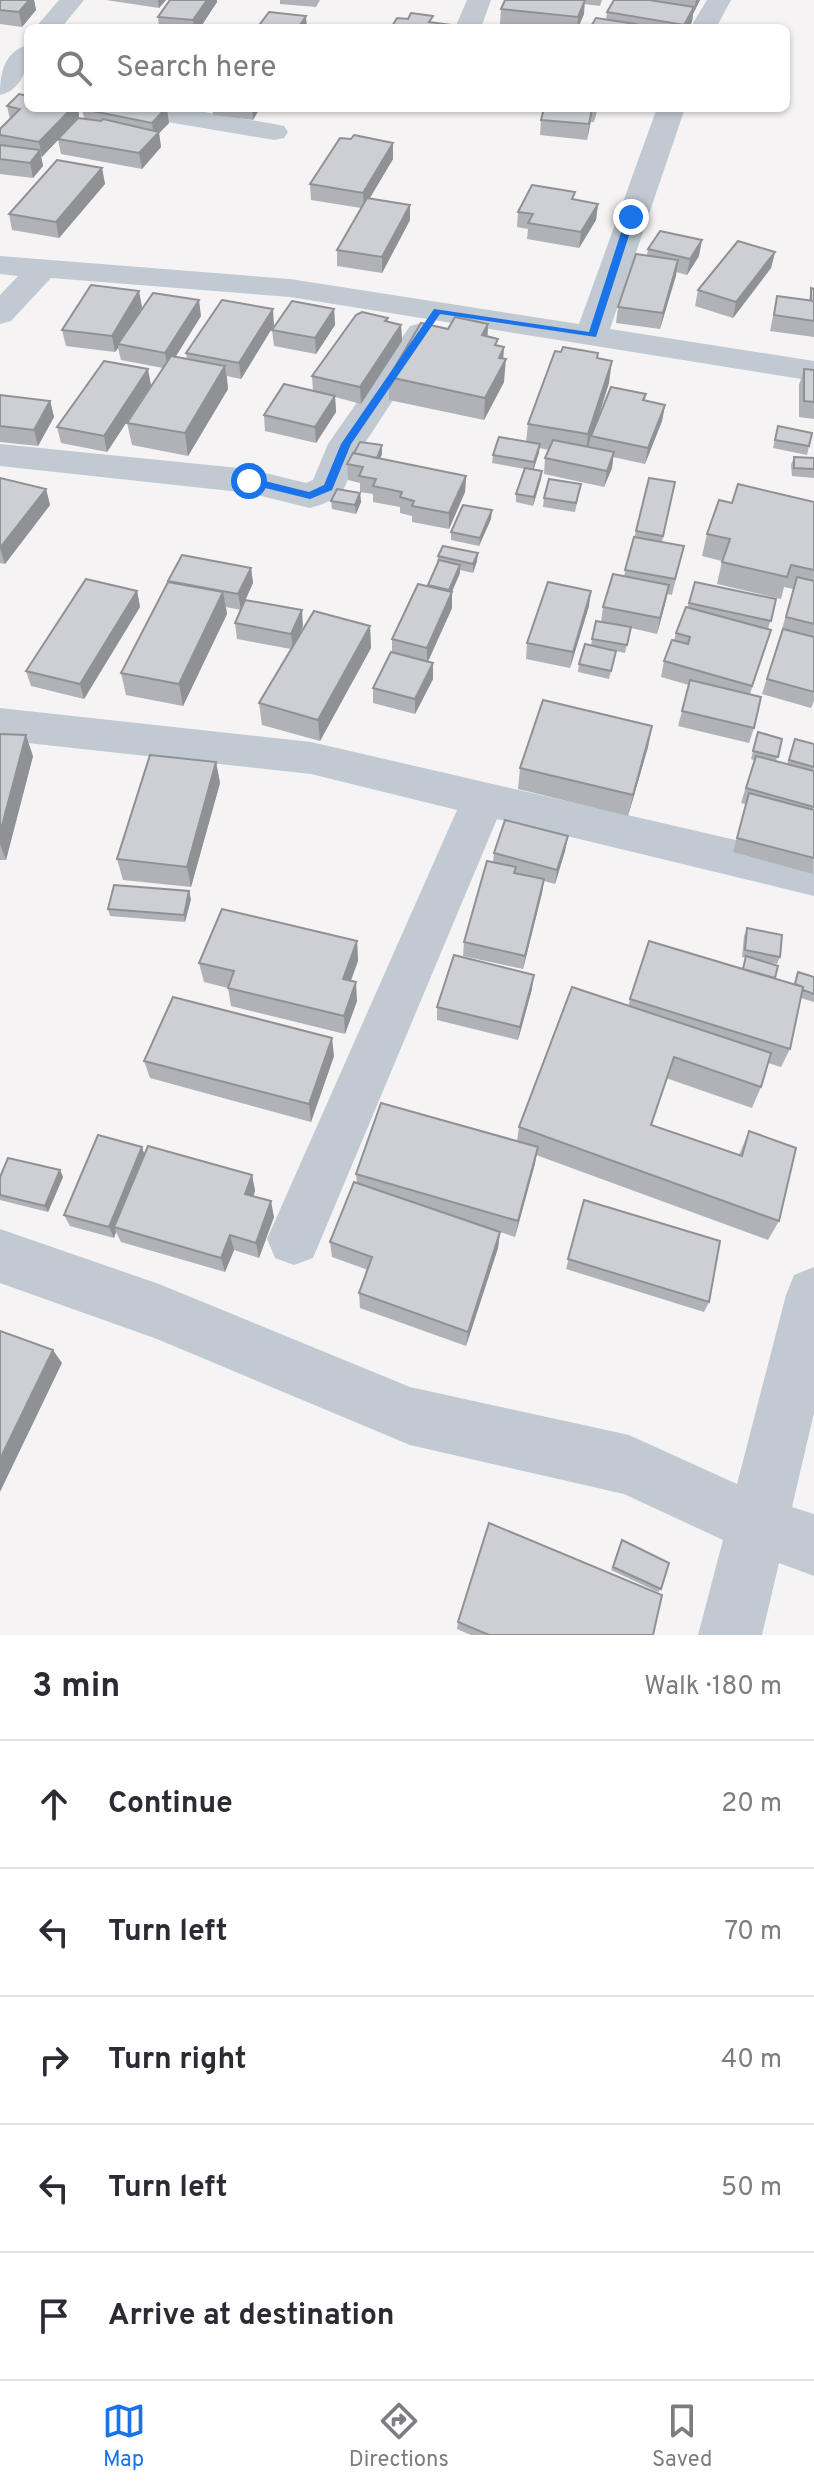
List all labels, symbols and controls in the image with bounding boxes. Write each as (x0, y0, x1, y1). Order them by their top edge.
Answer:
search box (24, 24, 790, 112)
icon: search (52, 46, 96, 90)
text: Search here (116, 50, 276, 87)
route end (613, 199, 649, 235)
route start (231, 463, 267, 499)
text: 3 min (32, 1666, 120, 1709)
text: Walk · 180 m (644, 1671, 782, 1704)
icon: ahead (32, 1782, 76, 1826)
text: Continue (108, 1786, 233, 1823)
text: 20 m (721, 1788, 782, 1821)
icon: left (32, 1910, 76, 1954)
text: Turn left (108, 1914, 228, 1951)
text: 70 m (724, 1916, 782, 1949)
icon: right (32, 2038, 76, 2082)
text: Turn right (108, 2042, 246, 2079)
text: 40 m (721, 2044, 782, 2077)
icon: left (32, 2166, 76, 2210)
text: Turn left (108, 2170, 228, 2207)
text: 50 m (721, 2172, 782, 2205)
icon: arrive (32, 2294, 76, 2338)
text: Arrive at destination (108, 2298, 394, 2335)
tab: Map (102, 2399, 146, 2474)
tab: Directions (349, 2399, 449, 2474)
tab: Saved (652, 2399, 712, 2474)

